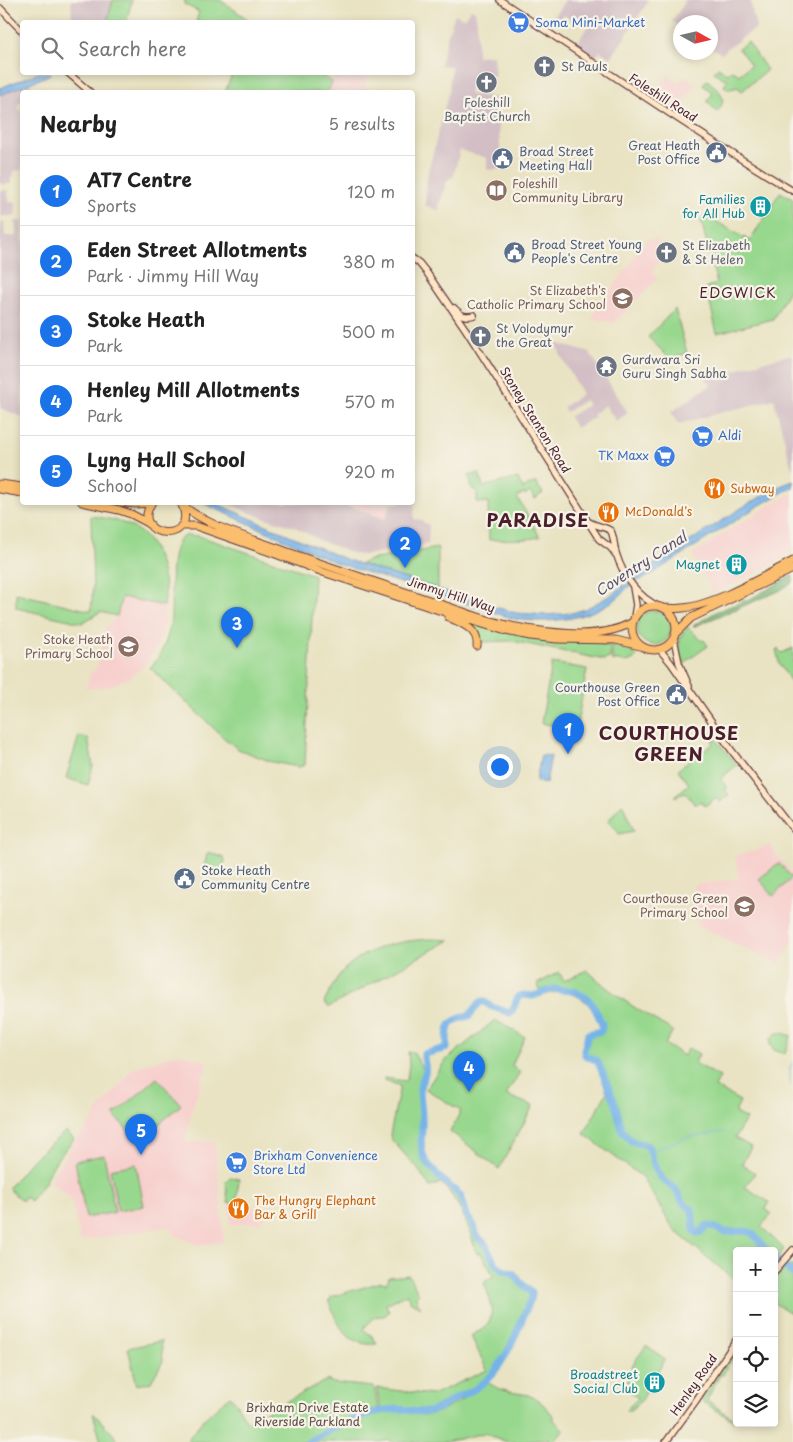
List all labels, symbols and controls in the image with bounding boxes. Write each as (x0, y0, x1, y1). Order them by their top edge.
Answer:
supermarket icon: Soma Mini-Market (507, 11, 531, 35)
place label: Soma Mini-Market (535, 13, 645, 31)
north arrow (673, 15, 718, 60)
search box (20, 20, 415, 75)
icon: search (38, 34, 66, 62)
text: Search here (78, 34, 187, 62)
church icon: St Pauls (533, 55, 557, 79)
place label: St Pauls (561, 57, 608, 75)
street label: Foleshill Road (626, 68, 701, 126)
church icon: Foleshill Baptist Church (475, 70, 499, 94)
place label: Foleshill Baptist Church (444, 93, 531, 125)
text: Nearby (40, 107, 117, 139)
text: 5 results (328, 111, 395, 135)
place label: Great Heath Post Office (628, 136, 700, 168)
public building icon: Great Heath Post Office (704, 141, 728, 165)
place label: Broad Street Meeting Hall (519, 142, 594, 174)
public building icon: Broad Street Meeting Hall (491, 147, 515, 171)
text: AT7 Centre (87, 165, 192, 193)
place label: Foleshill Community Library (512, 174, 623, 206)
text: 1 (52, 179, 60, 203)
text: 120 m (348, 179, 395, 203)
library icon: Foleshill Community Library (484, 179, 508, 203)
place label: Families for All Hub (682, 190, 746, 222)
text: Sports (87, 193, 136, 217)
building icon: Families for All Hub (749, 195, 773, 219)
text: Eden Street Allotments (87, 235, 307, 263)
place label: Broad Street Young People's Centre (531, 235, 642, 267)
place label: St Elizabeth & St Helen (682, 236, 751, 268)
public building icon: Broad Street Young People's Centre (503, 240, 527, 264)
church icon: St Elizabeth & St Helen (654, 241, 678, 265)
text: 2 (50, 249, 62, 273)
text: 380 m (343, 249, 395, 273)
text: Park · Jimmy Hill Way (87, 263, 259, 287)
place label: St Elizabeth's Catholic Primary School (467, 281, 607, 313)
district label: EDGWICK (699, 282, 777, 303)
school or university icon: St Elizabeth's Catholic Primary School (610, 286, 634, 310)
text: Stoke Heath (87, 305, 205, 333)
text: 3 (51, 319, 61, 343)
text: 500 m (342, 319, 395, 343)
place label: St Volodymyr the Great (496, 319, 574, 351)
church icon: St Volodymyr the Great (468, 324, 492, 348)
text: Park (87, 333, 123, 357)
place label: Gurdwara Sri Guru Singh Sabha (622, 350, 727, 382)
temple icon: Gurdwara Sri Guru Singh Sabha (594, 355, 618, 379)
street label: Stoney Stanton Road (496, 363, 576, 476)
text: Henley Mill Allotments (87, 375, 300, 403)
text: 4 (51, 389, 61, 413)
text: 570 m (344, 389, 395, 413)
text: Park (87, 403, 123, 427)
supermarket icon: Aldi (690, 424, 714, 448)
place label: Aldi (718, 426, 741, 444)
supermarket icon: TK Maxx (653, 444, 677, 468)
text: Lyng Hall School (87, 445, 245, 473)
place label: TK Maxx (598, 446, 649, 464)
text: 5 (51, 459, 61, 483)
text: 920 m (344, 459, 395, 483)
text: School (87, 473, 137, 497)
restaurant icon: Subway (702, 477, 726, 501)
place label: Subway (730, 479, 775, 497)
restaurant icon: McDonald's (597, 500, 621, 524)
place label: McDonald's (625, 502, 693, 520)
district label: PARADISE (487, 506, 589, 533)
water label: Coventry Canal (591, 525, 692, 601)
pin: 2 (389, 527, 421, 568)
building icon: Magnet (724, 553, 748, 577)
place label: Magnet (676, 555, 720, 573)
street label: Jimmy Hill Way (405, 571, 498, 617)
pin: 3 (221, 607, 253, 648)
place label: Stoke Heath Primary School (25, 630, 113, 662)
school or university icon: Stoke Heath Primary School (117, 635, 141, 659)
place label: Courthouse Green Post Office (555, 678, 660, 710)
public building icon: Courthouse Green Post Office (664, 683, 688, 707)
pin: 1 (552, 713, 584, 754)
district label: COURTHOUSE GREEN (599, 719, 739, 767)
your location (487, 754, 513, 780)
place label: Stoke Heath Community Centre (201, 861, 310, 893)
public building icon: Stoke Heath Community Centre (173, 866, 197, 890)
place label: Courthouse Green Primary School (623, 889, 728, 921)
school or university icon: Courthouse Green Primary School (732, 894, 756, 918)
pin: 4 (453, 1051, 485, 1092)
pin: 5 (125, 1114, 157, 1155)
place label: Brixham Convenience Store Ltd (253, 1146, 378, 1178)
supermarket icon: Brixham Convenience Store Ltd (225, 1151, 249, 1175)
place label: The Hungry Elephant Bar & Grill (254, 1191, 376, 1223)
restaurant icon: The Hungry Elephant Bar & Grill (226, 1196, 250, 1220)
map controls (733, 1247, 778, 1427)
button: + (733, 1247, 778, 1292)
button: − (733, 1292, 778, 1337)
button: locate (733, 1337, 778, 1382)
street label: Henley Road (665, 1350, 721, 1419)
place label: Broadstreet Social Club (570, 1365, 638, 1397)
building icon: Broadstreet Social Club (642, 1370, 666, 1394)
button: layers (733, 1382, 778, 1427)
park label: Brixham Drive Estate Riverside Parkland (245, 1398, 369, 1430)

